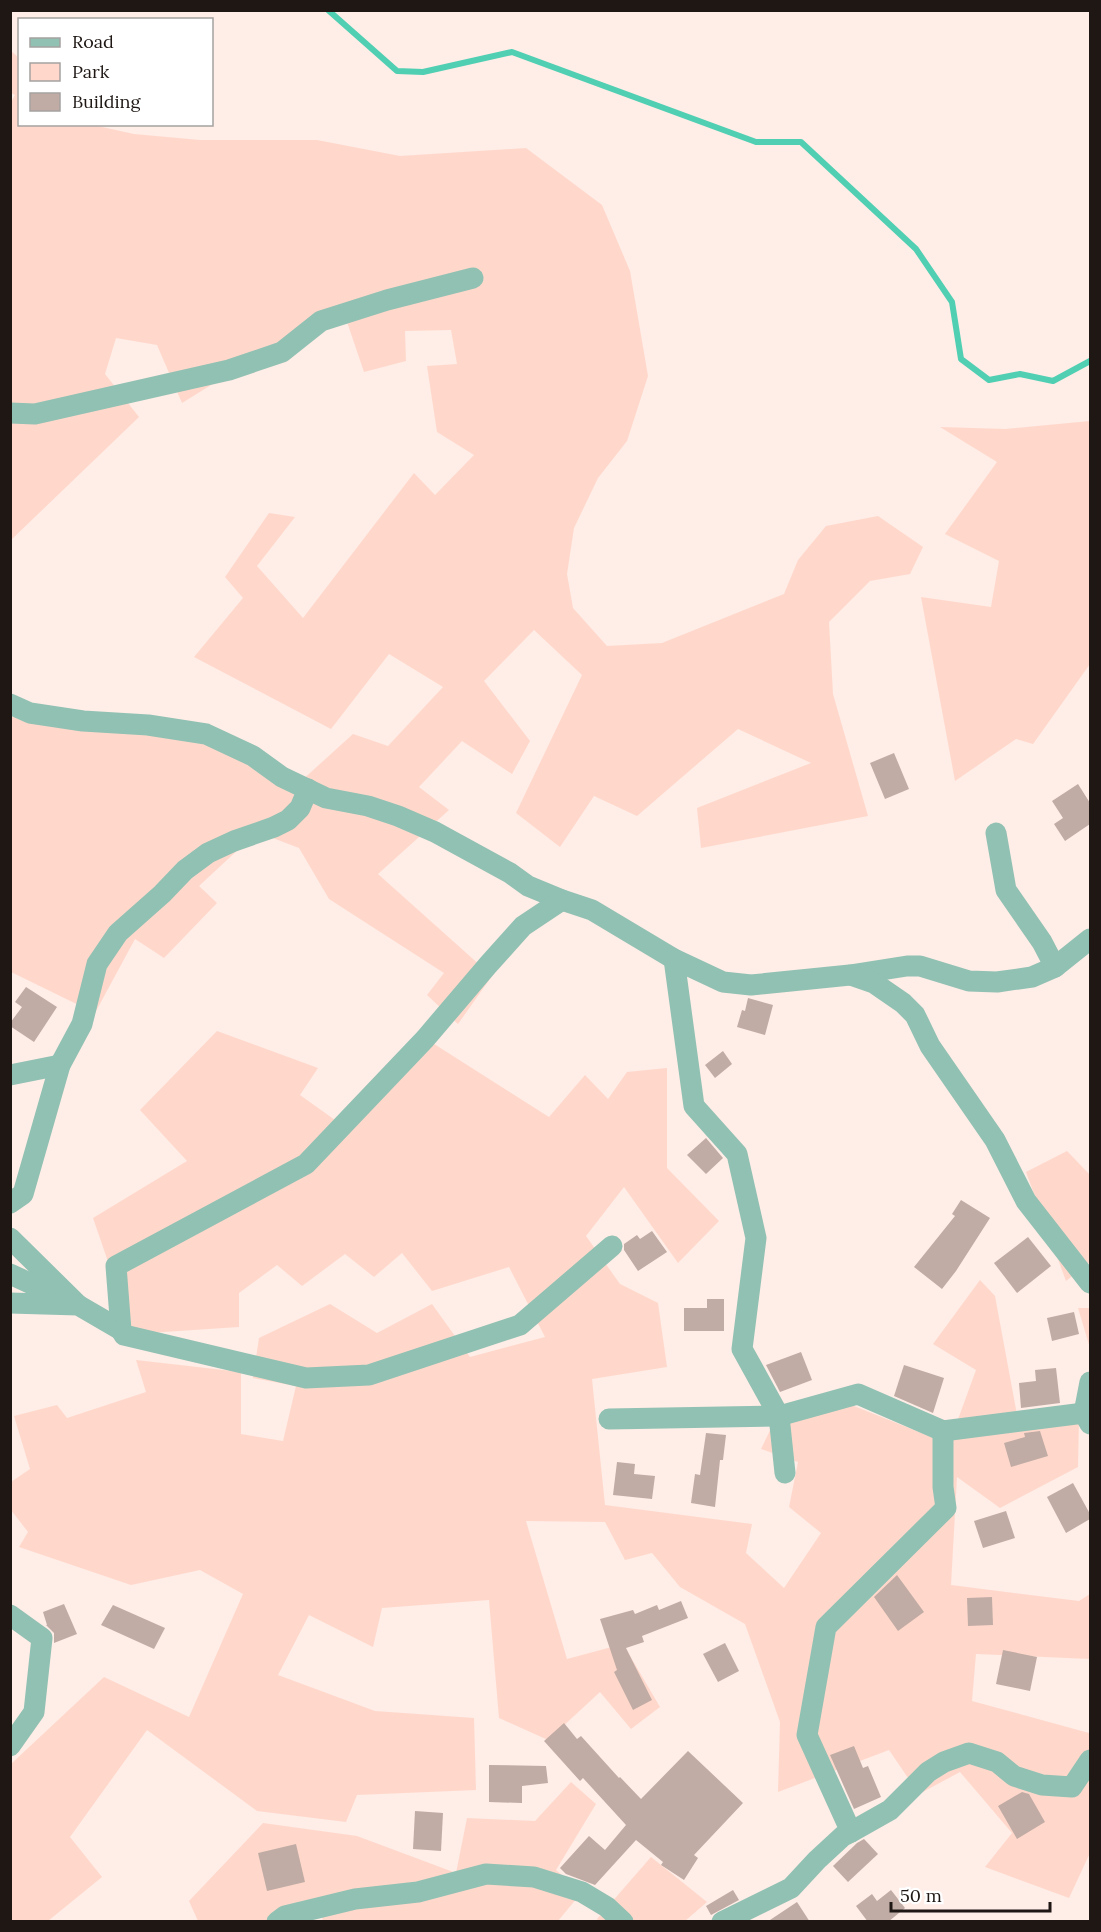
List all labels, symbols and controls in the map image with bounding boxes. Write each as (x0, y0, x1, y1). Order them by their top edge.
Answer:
legend (18, 18, 213, 126)
text: Road (72, 30, 114, 53)
text: Park (72, 60, 110, 83)
text: Building (72, 90, 142, 113)
scale bar (891, 1875, 1050, 1913)
text: 50 m (900, 1884, 942, 1907)

